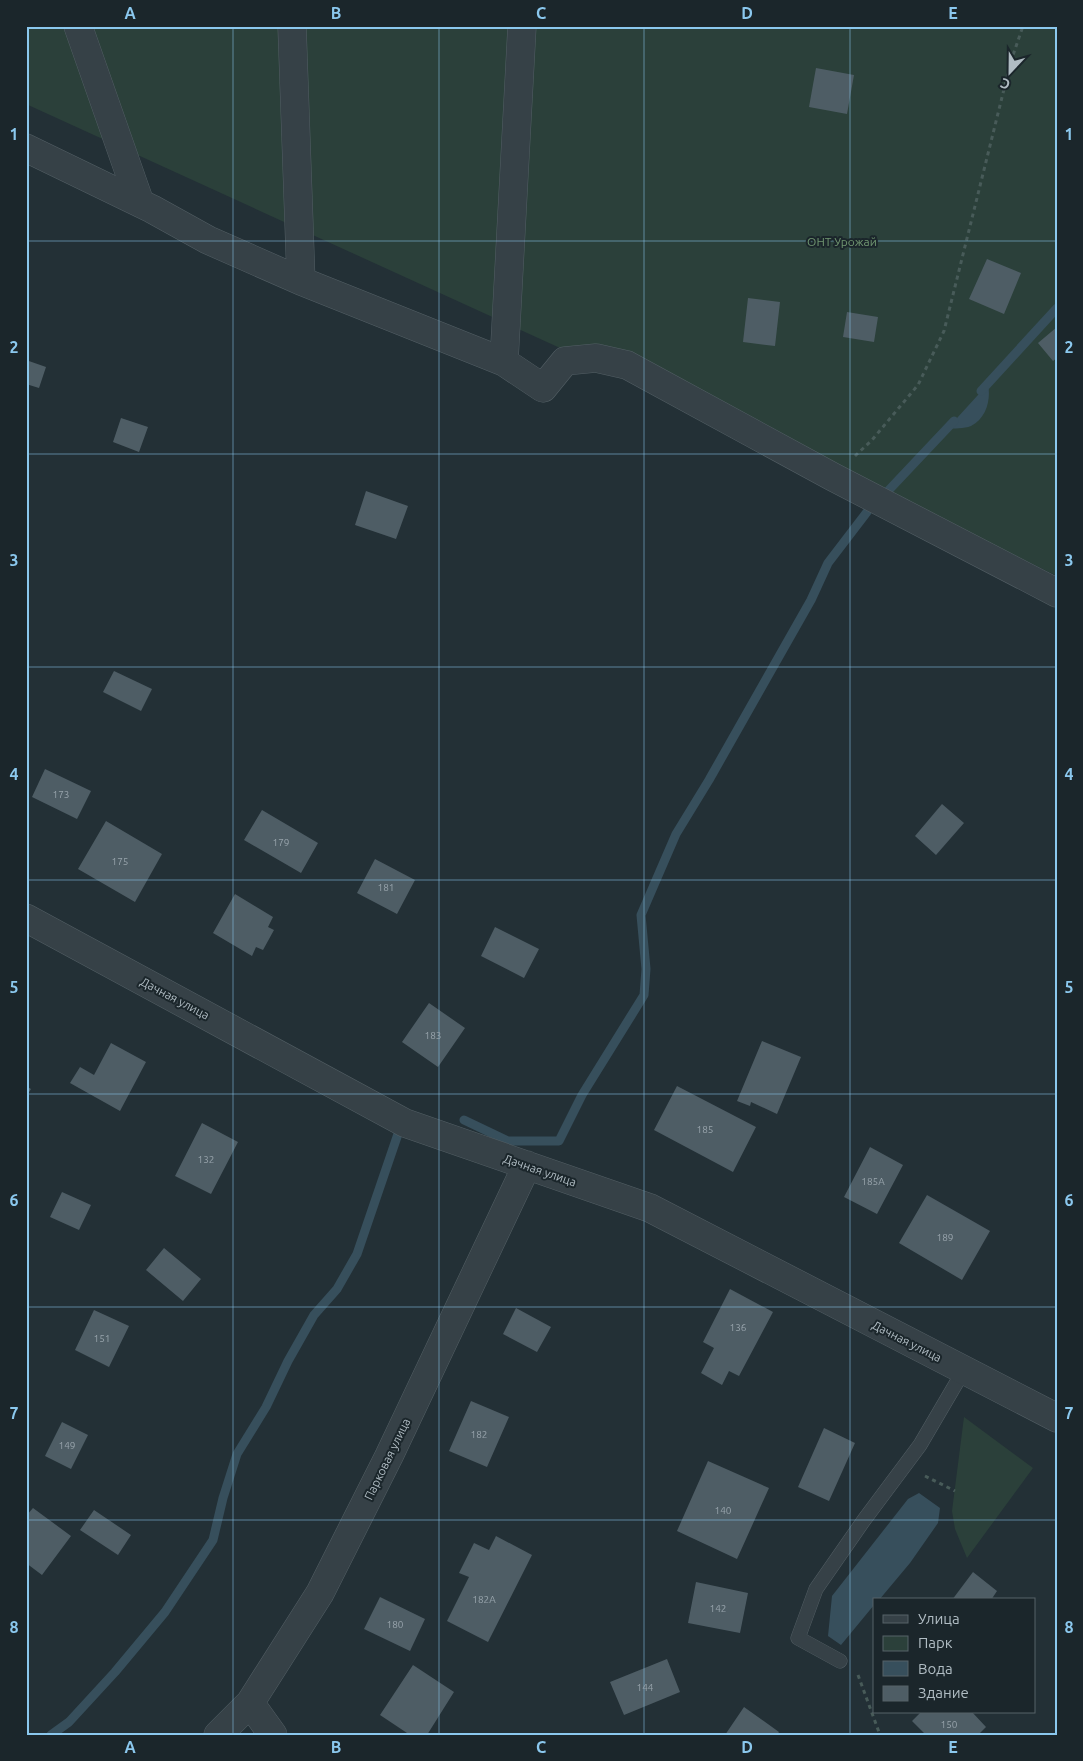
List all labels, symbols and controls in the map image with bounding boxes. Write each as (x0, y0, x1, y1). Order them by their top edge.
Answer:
text: A (124, 4, 136, 22)
text: B (331, 4, 341, 22)
text: C (536, 4, 546, 22)
text: D (741, 4, 753, 22)
text: E (948, 4, 958, 22)
north arrow (986, 48, 1036, 98)
text: С (998, 75, 1012, 93)
text: 1 (9, 125, 19, 143)
text: 1 (1064, 125, 1074, 143)
park label: ОНТ Урожай (807, 235, 877, 248)
text: 2 (9, 338, 19, 356)
text: 2 (1064, 338, 1074, 356)
text: 3 (9, 551, 19, 569)
text: 3 (1064, 551, 1074, 569)
text: 4 (9, 765, 19, 783)
text: 4 (1064, 765, 1074, 783)
house number: 173 (53, 789, 69, 800)
house number: 179 (273, 837, 289, 848)
house number: 175 (112, 856, 128, 867)
house number: 181 (378, 882, 394, 893)
street label: Дачная улица (138, 974, 212, 1022)
text: 5 (9, 978, 19, 996)
text: 5 (1064, 978, 1074, 996)
house number: 183 (425, 1030, 441, 1041)
house number: 185 (697, 1124, 713, 1135)
street label: Дачная улица (502, 1151, 578, 1189)
house number: 132 (198, 1154, 214, 1165)
house number: 185А (861, 1176, 885, 1187)
text: 6 (9, 1191, 19, 1209)
text: 6 (1064, 1191, 1074, 1209)
house number: 189 (937, 1232, 953, 1243)
street label: Дачная улица (870, 1318, 944, 1364)
house number: 136 (730, 1322, 747, 1333)
house number: 151 (94, 1333, 110, 1344)
text: 7 (9, 1404, 19, 1422)
text: 7 (1064, 1404, 1074, 1422)
street label: Парковая улица (362, 1416, 412, 1502)
house number: 182 (471, 1429, 487, 1440)
house number: 149 (59, 1440, 75, 1451)
house number: 140 (715, 1505, 732, 1516)
house number: 182А (472, 1594, 496, 1605)
legend (873, 1598, 1036, 1714)
house number: 142 (710, 1603, 726, 1614)
text: Улица (918, 1610, 960, 1627)
text: 8 (9, 1618, 19, 1636)
text: 8 (1064, 1618, 1074, 1636)
house number: 180 (387, 1619, 404, 1630)
text: Парк (918, 1634, 953, 1651)
text: Вода (918, 1660, 953, 1677)
house number: 144 (637, 1682, 654, 1693)
text: Здание (918, 1684, 969, 1701)
house number: 150 (941, 1719, 958, 1730)
text: A (124, 1738, 136, 1756)
text: B (331, 1738, 341, 1756)
text: C (536, 1738, 546, 1756)
text: D (741, 1738, 753, 1756)
text: E (948, 1738, 958, 1756)

